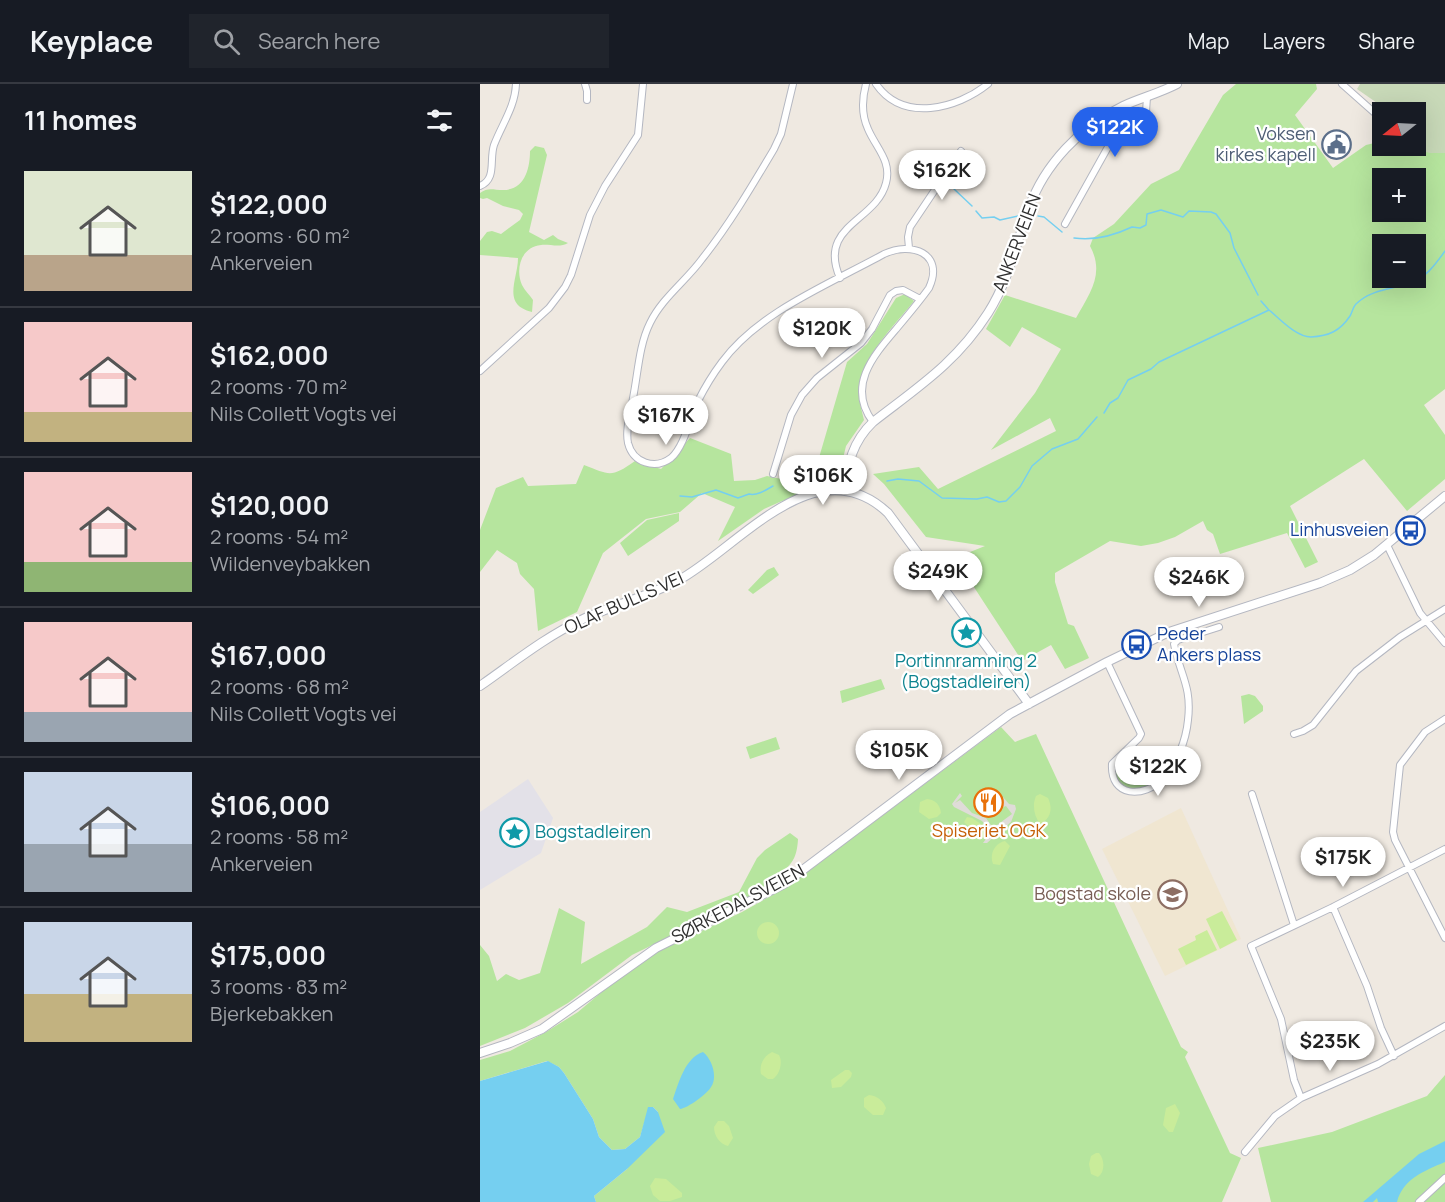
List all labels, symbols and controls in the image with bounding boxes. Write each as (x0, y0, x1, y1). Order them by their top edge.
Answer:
search box (189, 14, 609, 68)
text: Keyplace (30, 22, 153, 60)
icon: search (210, 25, 243, 58)
text: Search here (258, 26, 380, 56)
text: Map (1188, 27, 1229, 55)
text: Layers (1262, 27, 1325, 55)
text: Share (1358, 27, 1415, 55)
text: 11 homes (24, 102, 137, 138)
north arrow (1372, 102, 1426, 156)
map controls (1372, 102, 1426, 288)
icon: filters (423, 104, 456, 137)
pin: $122K (1073, 107, 1157, 158)
text: $122K (1086, 113, 1144, 140)
place label: Voksen kirkes kapell (1216, 121, 1316, 166)
public building icon: Voksen kirkes kapell (1321, 128, 1353, 160)
pin: $162K (900, 150, 984, 201)
text: $162K (913, 156, 971, 183)
button: + (1372, 168, 1426, 222)
text: $122,000 (210, 186, 328, 222)
street label: ANKERVEIEN (986, 190, 1046, 295)
icon: home (72, 195, 144, 267)
text: 2 rooms · 60 m² (210, 222, 350, 249)
button: − (1372, 234, 1426, 288)
text: Ankerveien (210, 249, 313, 276)
pin: $120K (780, 308, 864, 359)
text: $120K (792, 314, 852, 341)
text: $162,000 (210, 337, 329, 373)
icon: home (72, 346, 144, 418)
text: 2 rooms · 70 m² (210, 373, 347, 400)
pin: $167K (624, 395, 708, 446)
text: Nils Collett Vogts vei (210, 400, 397, 427)
text: $167K (637, 401, 695, 428)
pin: $106K (781, 455, 865, 506)
text: $106K (793, 461, 853, 488)
text: $120,000 (210, 487, 330, 523)
icon: home (72, 496, 144, 568)
bus stop icon: Linhusveien (1394, 514, 1426, 546)
place label: Linhusveien (1290, 517, 1389, 541)
text: 2 rooms · 54 m² (210, 523, 348, 550)
text: Wildenveybakken (210, 550, 370, 577)
pin: $249K (896, 551, 980, 602)
text: $249K (907, 557, 969, 584)
pin: $246K (1157, 557, 1241, 608)
text: $246K (1168, 563, 1230, 590)
street label: OLAF BULLS VEI (560, 565, 687, 639)
place icon: Portinnramning 2 (Bogstadleiren) (950, 616, 982, 648)
place label: Peder Ankers plass (1157, 621, 1261, 666)
bus stop icon: Peder Ankers plass (1120, 628, 1152, 660)
text: $167,000 (210, 637, 327, 673)
icon: home (72, 646, 144, 718)
place label: Portinnramning 2 (Bogstadleiren) (895, 648, 1037, 693)
text: 2 rooms · 68 m² (210, 673, 349, 700)
text: Nils Collett Vogts vei (210, 700, 397, 727)
pin: $105K (857, 730, 941, 781)
text: $105K (869, 736, 929, 763)
pin: $122K (1116, 746, 1200, 797)
text: $122K (1129, 752, 1187, 779)
restaurant icon: Spiseriet OGK (973, 786, 1005, 818)
text: $106,000 (210, 787, 330, 823)
icon: home (72, 796, 144, 868)
place icon: Bogstadleiren (498, 816, 530, 848)
place label: Spiseriet OGK (932, 818, 1046, 842)
place label: Bogstadleiren (535, 819, 651, 843)
text: 2 rooms · 58 m² (210, 823, 348, 850)
pin: $175K (1301, 837, 1385, 888)
text: $175K (1315, 843, 1371, 870)
text: Ankerveien (210, 850, 313, 877)
street label: SØRKEDALSVEIEN (667, 858, 808, 948)
school or university icon: Bogstad skole (1156, 878, 1188, 910)
place label: Bogstad skole (1034, 881, 1151, 905)
text: $175,000 (210, 937, 326, 973)
icon: home (72, 946, 144, 1018)
text: 3 rooms · 83 m² (210, 973, 347, 1000)
text: Bjerkebakken (210, 1000, 333, 1027)
pin: $235K (1288, 1021, 1372, 1072)
text: $235K (1300, 1027, 1360, 1054)

